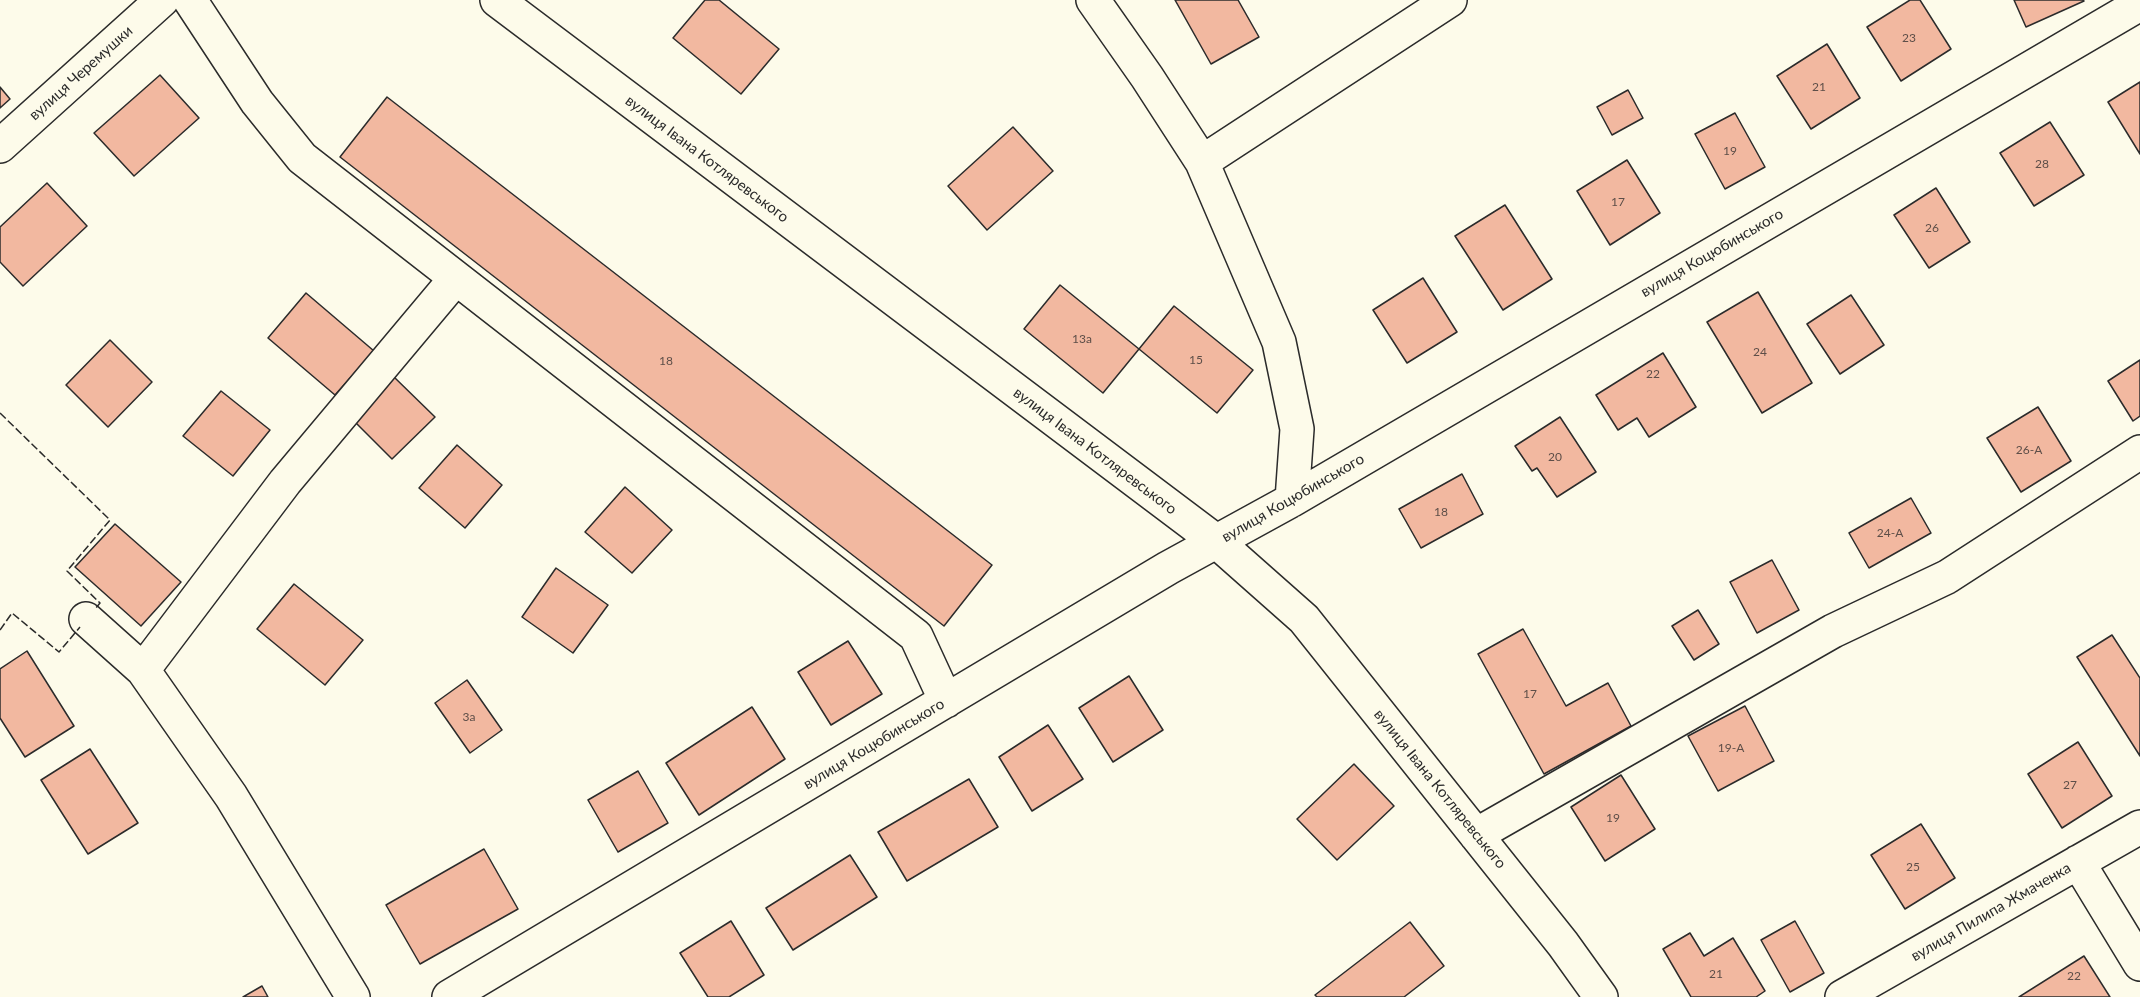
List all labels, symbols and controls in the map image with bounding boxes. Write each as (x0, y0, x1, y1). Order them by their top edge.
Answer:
street label: вулиця Черемушки (26, 22, 136, 124)
house number: 23 (1902, 31, 1916, 45)
house number: 21 (1812, 80, 1826, 94)
street label: вулиця Івана Котляревського (622, 92, 792, 226)
house number: 19 (1723, 144, 1737, 158)
house number: 28 (2035, 157, 2049, 171)
house number: 17 (1611, 195, 1625, 209)
street label: вулиця Коцюбинського (1638, 205, 1786, 301)
house number: 26 (1925, 221, 1939, 235)
house number: 13а (1072, 332, 1092, 346)
house number: 24 (1753, 345, 1767, 359)
house number: 15 (1189, 353, 1203, 367)
house number: 18 (659, 354, 673, 368)
house number: 22 (1646, 367, 1660, 381)
street label: вулиця Івана Котляревського (1010, 384, 1180, 518)
house number: 26-А (2016, 443, 2042, 457)
street label: вулиця Коцюбинського (1219, 450, 1367, 546)
house number: 20 (1548, 450, 1562, 464)
house number: 18 (1434, 505, 1448, 519)
house number: 24-А (1877, 526, 1903, 540)
house number: 17 (1523, 687, 1537, 701)
street label: вулиця Коцюбинського (800, 695, 948, 793)
street label: вулиця Івана Котляревського (1370, 706, 1510, 872)
house number: 3а (463, 710, 475, 724)
house number: 19-А (1718, 741, 1744, 755)
house number: 27 (2063, 778, 2077, 792)
house number: 19 (1606, 811, 1620, 825)
street label: вулиця Пилипа Жмаченка (1908, 859, 2074, 965)
house number: 25 (1906, 860, 1920, 874)
house number: 21 (1709, 967, 1723, 981)
house number: 22 (2067, 969, 2081, 983)

